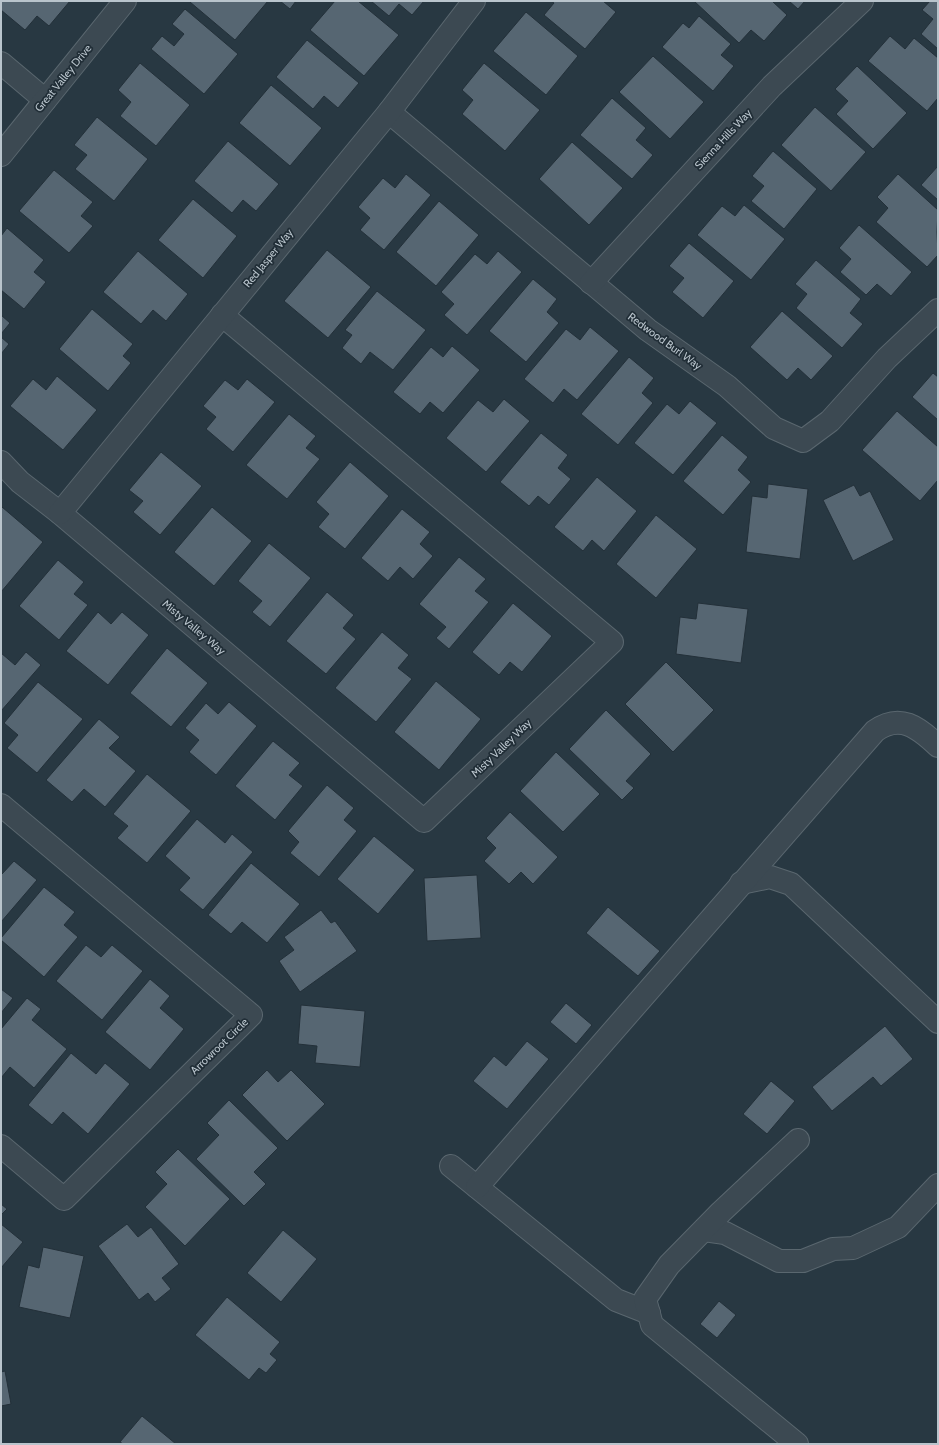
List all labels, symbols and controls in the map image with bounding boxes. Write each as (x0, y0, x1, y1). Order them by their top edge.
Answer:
street label: Great Valley Drive (32, 41, 95, 115)
street label: Sienna Hills Way (692, 106, 755, 172)
street label: Red Jasper Way (240, 225, 296, 290)
street label: Redwood Burl Way (625, 309, 705, 373)
street label: Misty Valley Way (159, 596, 229, 658)
street label: Misty Valley Way (468, 715, 534, 780)
street label: Arrowroot Circle (187, 1015, 251, 1077)

